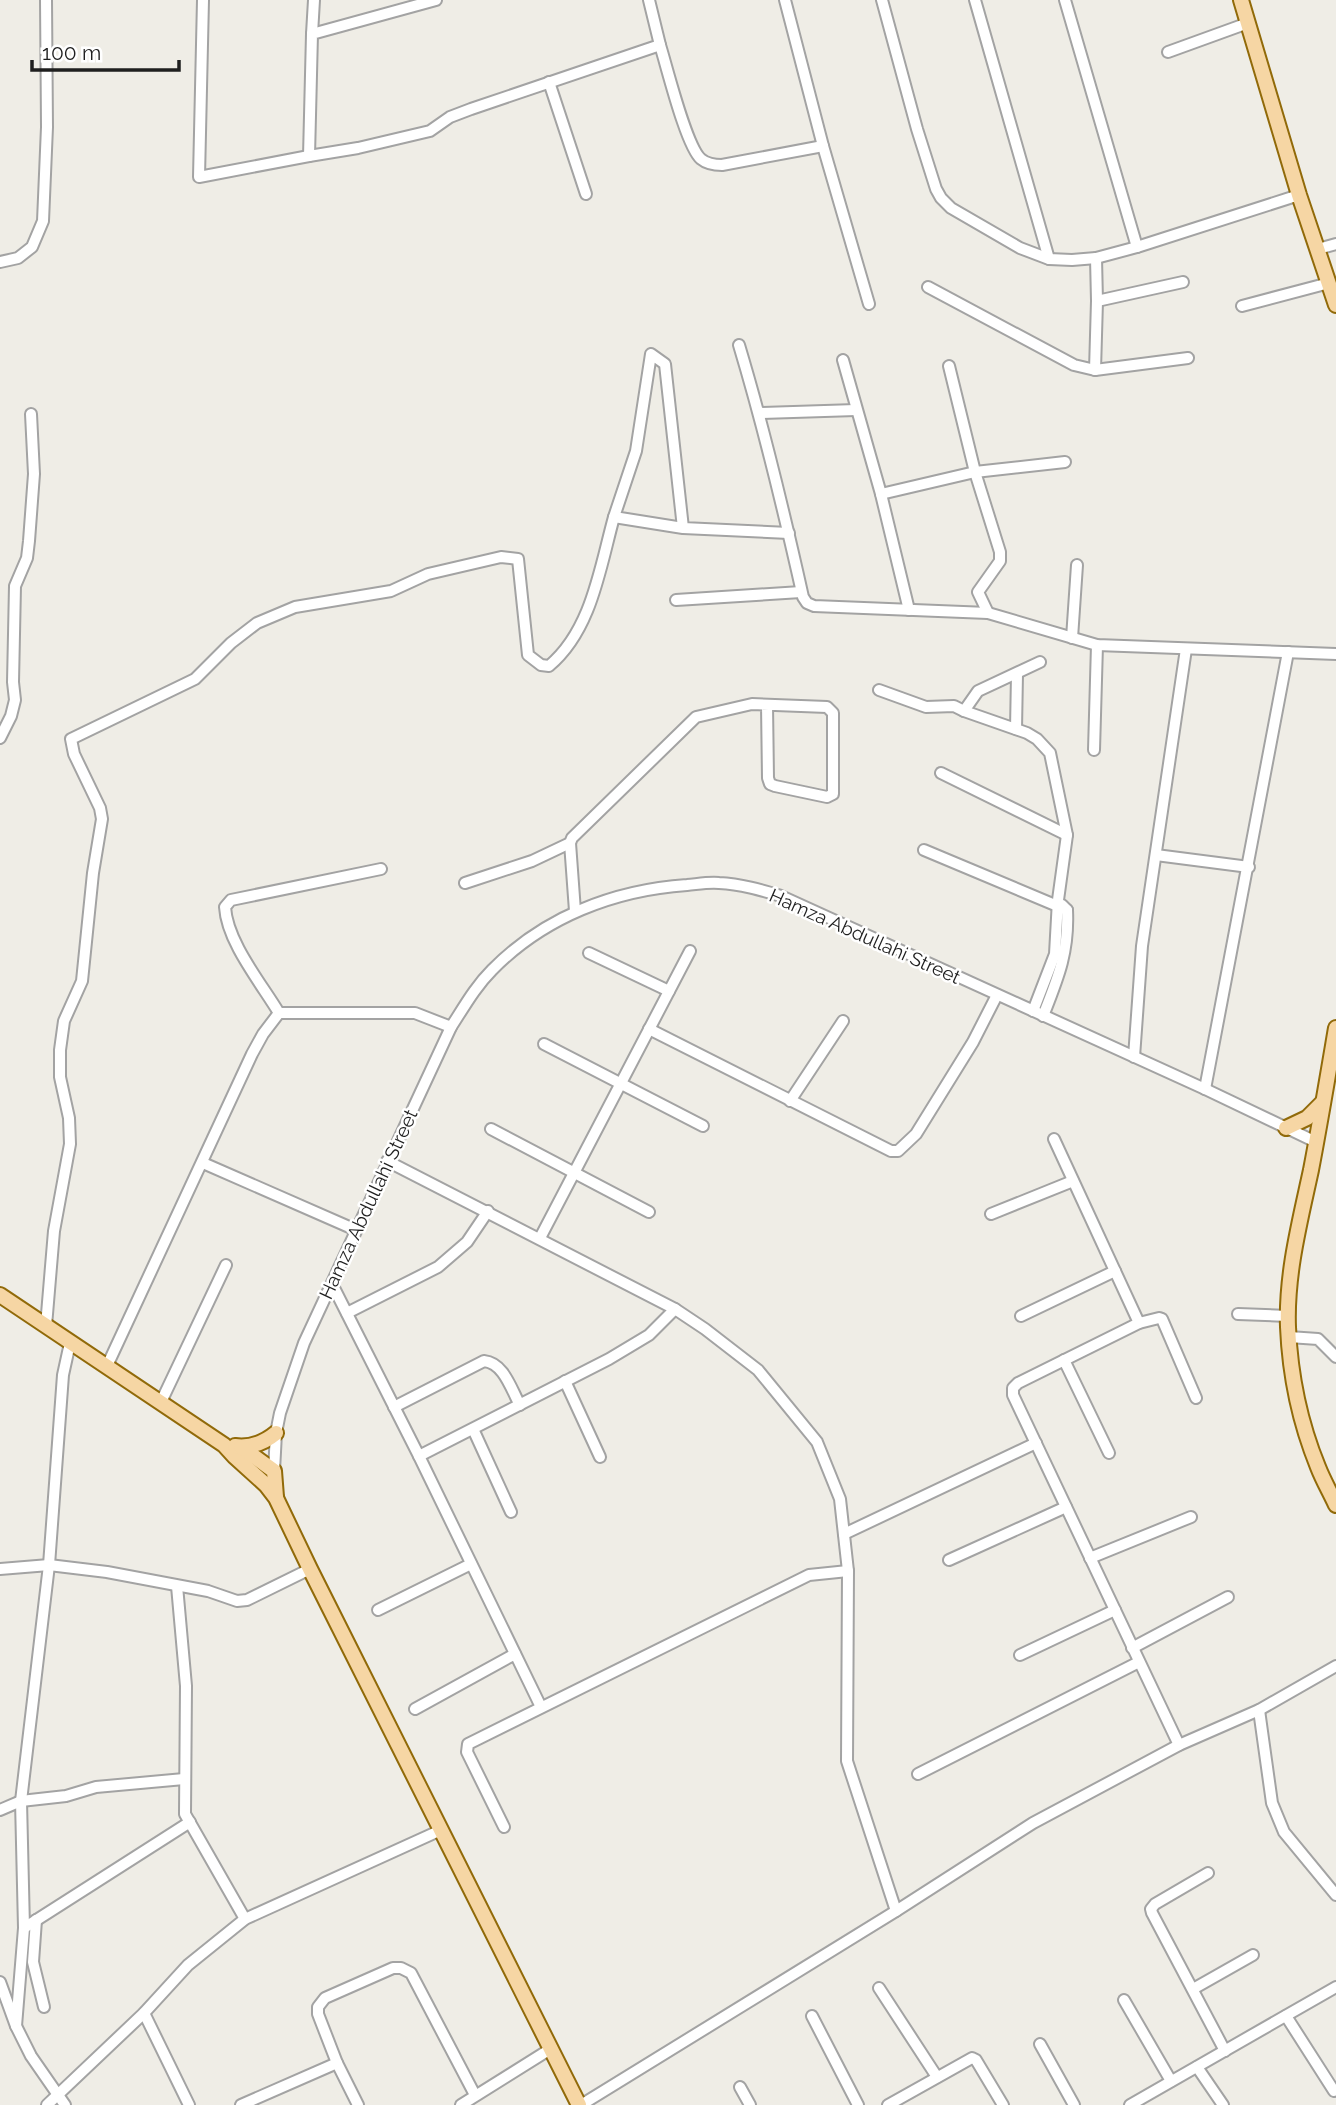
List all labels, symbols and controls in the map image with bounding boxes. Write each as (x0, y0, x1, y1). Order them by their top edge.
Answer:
scale bar (32, 28, 178, 72)
text: 100 m (42, 40, 101, 65)
street label: Hamza Abdullahi Street (766, 884, 965, 988)
street label: Hamza Abdullahi Street (314, 1105, 422, 1302)

